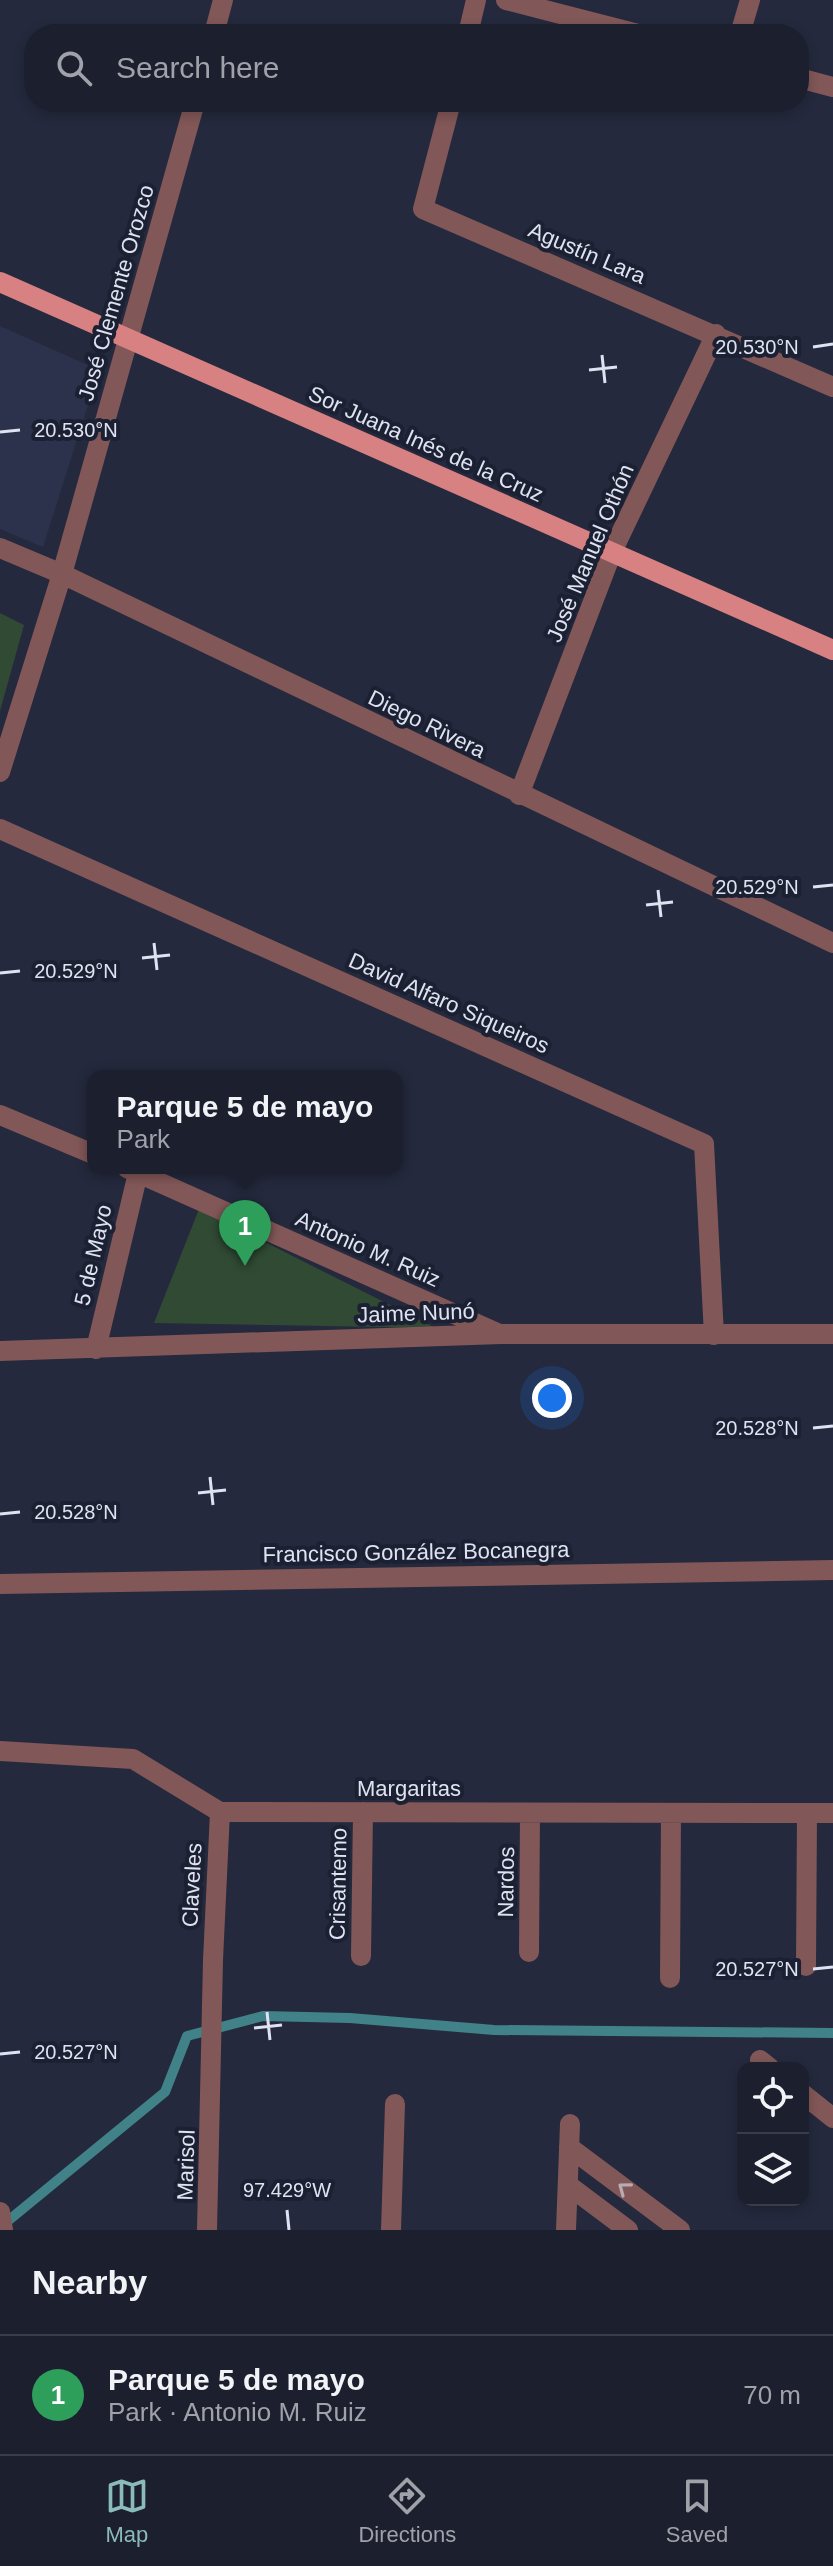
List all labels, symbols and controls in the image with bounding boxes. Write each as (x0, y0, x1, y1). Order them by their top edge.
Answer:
search box (24, 24, 809, 112)
icon: search (52, 46, 96, 90)
text: Search here (116, 51, 279, 84)
street label: José Clemente Orozco (73, 182, 159, 404)
street label: Agustín Lara (525, 217, 650, 289)
text: 20.530°N (715, 336, 799, 358)
street label: Sor Juana Inés de la Cruz (305, 381, 547, 507)
text: 20.530°N (34, 419, 118, 441)
street label: José Manuel Othón (541, 460, 639, 646)
street label: Diego Rivera (364, 685, 490, 763)
text: 20.529°N (715, 876, 799, 898)
street label: David Alfaro Siqueiros (345, 948, 553, 1058)
text: 20.529°N (34, 960, 118, 982)
popup (87, 1070, 403, 1174)
text: Parque 5 de mayo (117, 1090, 373, 1123)
text: Park (117, 1124, 170, 1154)
pin: 1 (219, 1200, 271, 1266)
street label: 5 de Mayo (69, 1202, 117, 1308)
street label: Antonio M. Ruiz (292, 1206, 444, 1292)
street label: Jaime Nunó (357, 1298, 475, 1328)
your location (532, 1378, 572, 1418)
text: 20.528°N (715, 1417, 799, 1439)
text: 20.528°N (34, 1501, 118, 1523)
street label: Francisco González Bocanegra (262, 1537, 570, 1567)
street label: Margaritas (357, 1776, 461, 1801)
street label: Crisantemo (325, 1828, 351, 1940)
street label: Claveles (177, 1842, 207, 1928)
street label: Nardos (493, 1846, 519, 1918)
text: 20.527°N (715, 1958, 799, 1980)
text: 20.527°N (34, 2041, 118, 2063)
map controls (737, 2062, 809, 2206)
button: locate (737, 2062, 809, 2134)
street label: Marisol (172, 2129, 200, 2201)
button: layers (737, 2134, 809, 2206)
text: 97.429°W (243, 2179, 331, 2201)
one-way arrow (619, 2184, 633, 2198)
text: Nearby (32, 2263, 147, 2301)
text: Parque 5 de mayo (108, 2363, 365, 2396)
text: 1 (51, 2380, 65, 2410)
text: 70 m (743, 2380, 801, 2410)
text: Park · Antonio M. Ruiz (108, 2397, 367, 2427)
tab: Map (105, 2474, 149, 2548)
tab: Directions (358, 2474, 456, 2548)
tab: Saved (666, 2474, 728, 2548)

